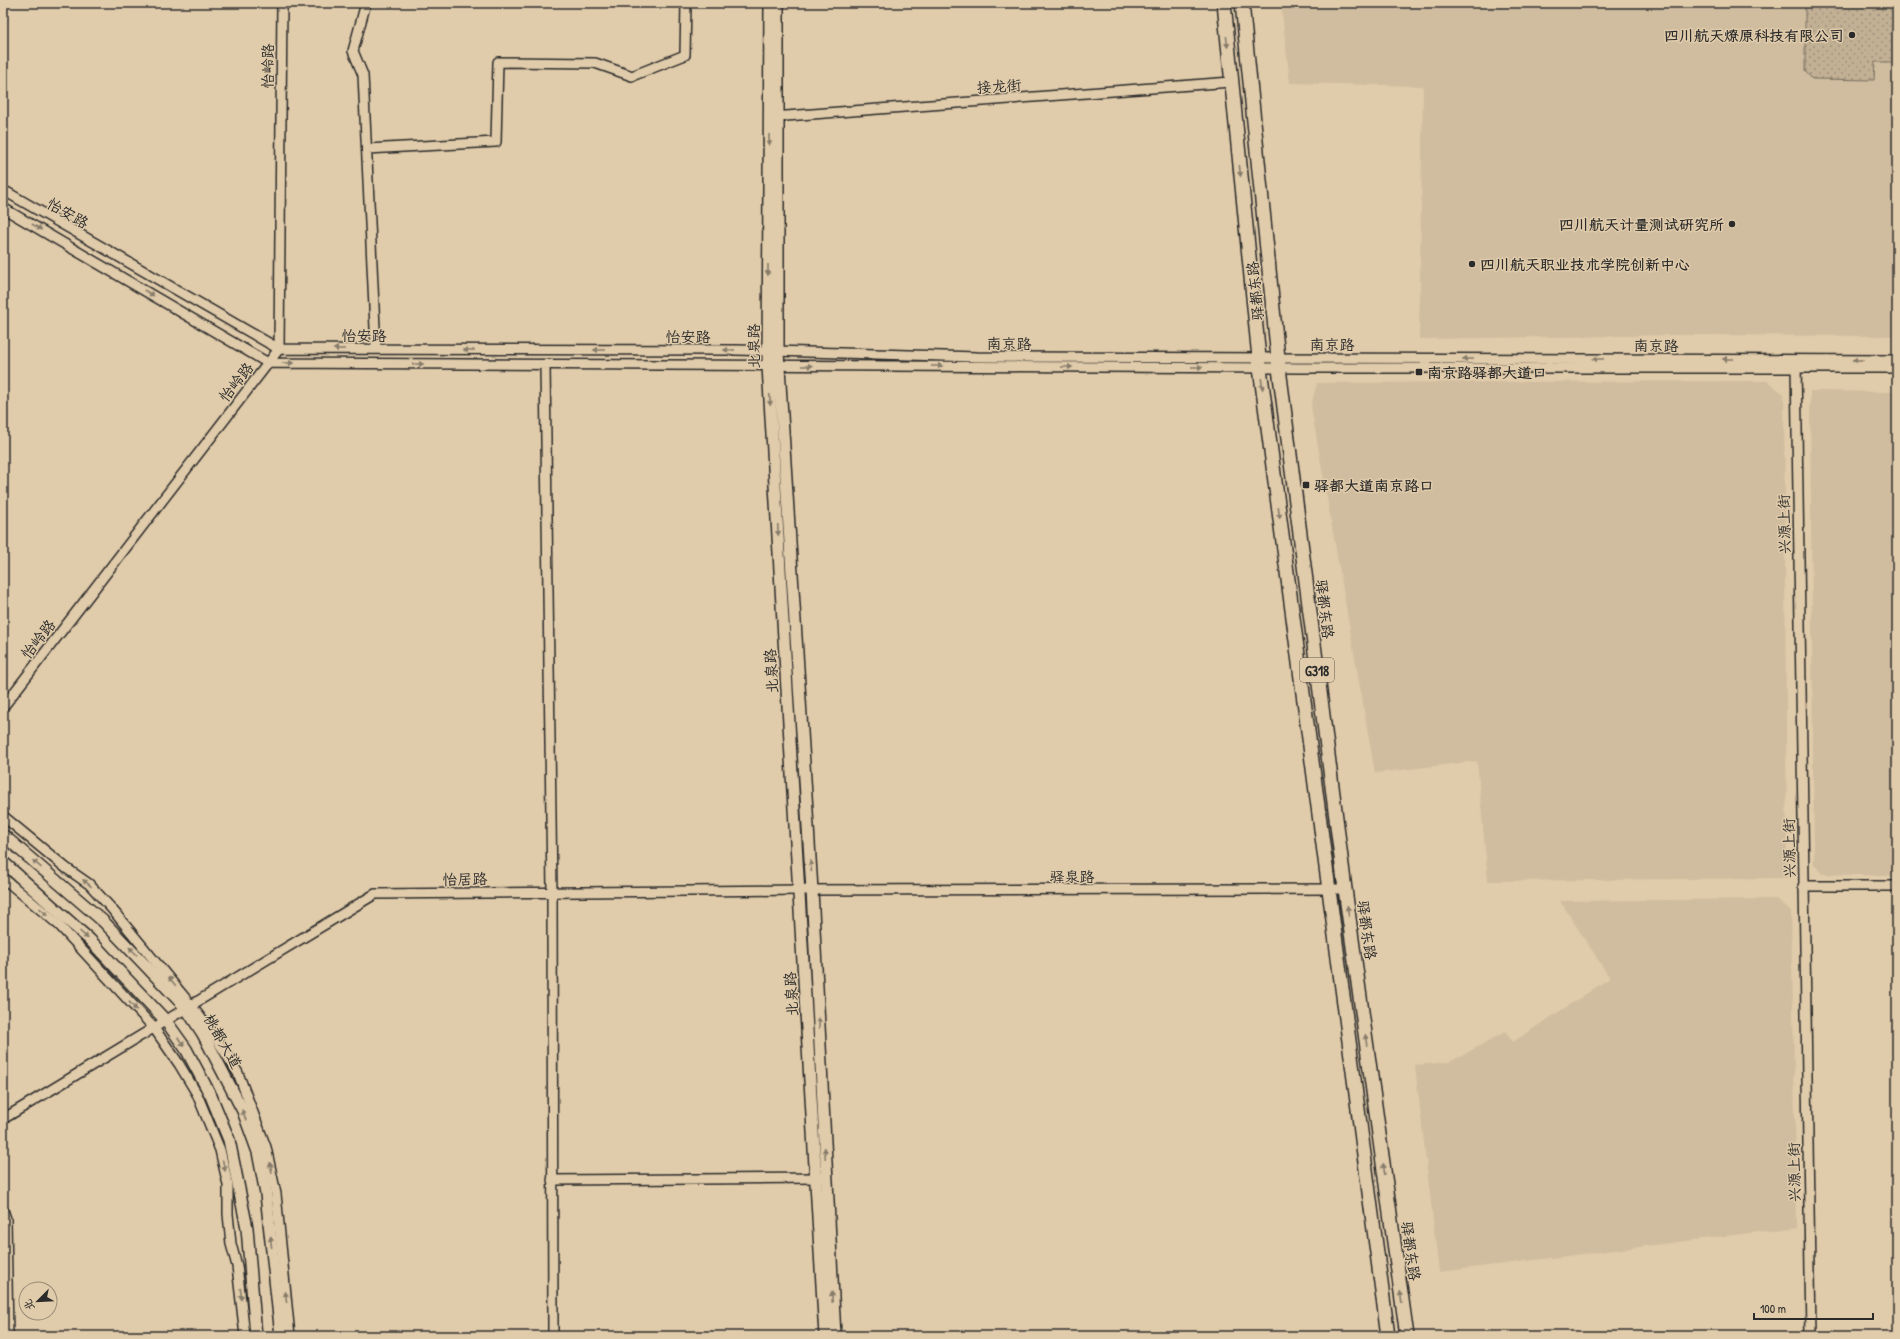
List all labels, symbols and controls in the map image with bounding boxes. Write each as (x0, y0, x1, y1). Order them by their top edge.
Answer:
place label: 四川航天燎原科技有限公司 (1664, 25, 1844, 46)
marker: 四川航天燎原科技有限公司 (1847, 30, 1857, 40)
one-way arrow (1224, 36, 1231, 48)
street label: 怡岭路 (257, 43, 278, 89)
street label: 接龙街 (976, 74, 1022, 98)
one-way arrow (766, 134, 772, 147)
one-way arrow (1237, 165, 1244, 177)
street label: 怡安路 (43, 193, 93, 233)
place label: 四川航天计量测试研究所 (1559, 214, 1724, 235)
marker: 四川航天计量测试研究所 (1727, 219, 1737, 229)
one-way arrow (31, 224, 43, 231)
place label: 四川航天职业技术学院创新中心 (1480, 254, 1690, 275)
marker: 四川航天职业技术学院创新中心 (1467, 259, 1477, 269)
street label: 驿都东路 (1241, 260, 1269, 322)
one-way arrow (765, 264, 771, 277)
one-way arrow (143, 290, 155, 297)
street label: 北泉路 (743, 323, 764, 369)
street label: 怡安路 (341, 325, 387, 346)
street label: 怡安路 (665, 326, 711, 347)
street label: 南京路 (986, 333, 1032, 354)
street label: 南京路 (1309, 334, 1355, 355)
street label: 南京路 (1633, 335, 1679, 356)
one-way arrow (332, 346, 345, 352)
one-way arrow (462, 347, 475, 353)
one-way arrow (592, 347, 605, 353)
one-way arrow (722, 347, 735, 353)
one-way arrow (1462, 355, 1474, 362)
one-way arrow (1591, 356, 1604, 362)
one-way arrow (1721, 356, 1734, 362)
one-way arrow (1851, 357, 1864, 363)
street label: 怡岭路 (214, 358, 258, 406)
one-way arrow (282, 360, 294, 367)
one-way arrow (412, 361, 425, 367)
place label: 南京路驿都大道口 (1427, 362, 1547, 383)
one-way arrow (801, 363, 814, 369)
one-way arrow (931, 363, 944, 369)
one-way arrow (1061, 364, 1074, 370)
one-way arrow (1191, 364, 1204, 370)
marker: 南京路驿都大道口 (1414, 367, 1424, 377)
one-way arrow (1259, 378, 1265, 390)
one-way arrow (766, 394, 773, 406)
place label: 驿都大道南京路口 (1314, 475, 1434, 496)
marker: 驿都大道南京路口 (1301, 480, 1311, 490)
street label: 兴源上街 (1773, 494, 1795, 554)
one-way arrow (1276, 507, 1282, 519)
one-way arrow (774, 524, 781, 536)
street label: 驿都东路 (1311, 578, 1339, 640)
street label: 怡岭路 (16, 615, 60, 663)
street label: 北泉路 (759, 648, 783, 694)
road number: G318 (1300, 658, 1334, 682)
street label: 兴源上街 (1778, 818, 1800, 878)
one-way arrow (31, 859, 42, 868)
one-way arrow (807, 860, 814, 872)
street label: 驿泉路 (1049, 866, 1095, 887)
street label: 怡居路 (442, 868, 488, 890)
one-way arrow (82, 879, 92, 888)
street label: 驿都东路 (1352, 899, 1382, 961)
one-way arrow (1345, 905, 1351, 917)
one-way arrow (38, 908, 49, 917)
one-way arrow (79, 931, 89, 940)
one-way arrow (128, 946, 138, 956)
street label: 北泉路 (779, 971, 803, 1017)
one-way arrow (168, 976, 177, 987)
one-way arrow (129, 1001, 138, 1011)
street label: 桃都大道 (199, 1010, 247, 1072)
one-way arrow (815, 1017, 822, 1029)
one-way arrow (1363, 1034, 1369, 1046)
one-way arrow (177, 1036, 185, 1047)
one-way arrow (241, 1108, 247, 1120)
street label: 兴源上街 (1783, 1142, 1805, 1202)
one-way arrow (821, 1147, 828, 1159)
one-way arrow (221, 1160, 227, 1172)
one-way arrow (267, 1162, 273, 1174)
one-way arrow (1380, 1163, 1387, 1175)
street label: 驿都东路 (1396, 1220, 1426, 1282)
one-way arrow (268, 1235, 275, 1248)
north arrow (18, 1281, 58, 1321)
one-way arrow (237, 1288, 244, 1300)
one-way arrow (283, 1291, 289, 1303)
one-way arrow (829, 1291, 836, 1303)
one-way arrow (1398, 1291, 1404, 1303)
scale bar (1754, 1295, 1873, 1321)
text: 北 (20, 1297, 37, 1313)
text: 100 m (1760, 1300, 1786, 1317)

